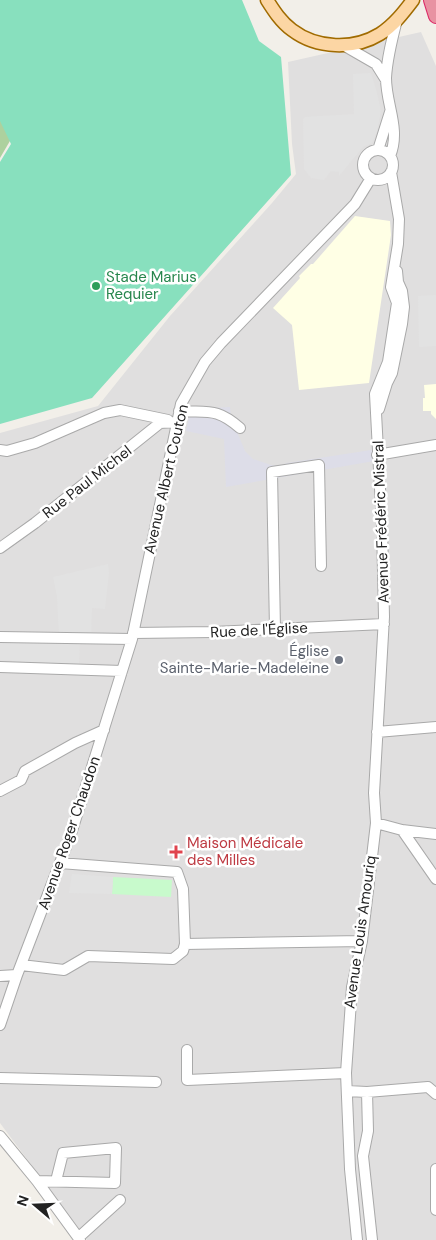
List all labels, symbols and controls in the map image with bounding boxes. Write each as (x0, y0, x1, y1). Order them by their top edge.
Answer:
place label: Stade Marius Requier (106, 267, 197, 304)
marker: Stade Marius Requier (90, 280, 102, 292)
street label: Avenue Albert Couton (139, 402, 193, 556)
street label: Avenue Frédéric Mistral (368, 440, 394, 604)
street label: Rue Paul Michel (38, 441, 136, 523)
street label: Rue de l'Église (210, 617, 308, 643)
place label: Église Sainte-Marie-Madeleine (160, 641, 329, 678)
marker: Église Sainte-Marie-Madeleine (333, 654, 345, 666)
street label: Avenue Roger Chaudon (33, 754, 105, 912)
place label: Maison Médicale des Milles (187, 833, 303, 870)
marker: Maison Médicale des Milles (169, 845, 183, 859)
street label: Avenue Louis Amouriq (339, 854, 381, 1010)
north arrow (10, 1180, 60, 1230)
text: N (13, 1193, 33, 1209)

